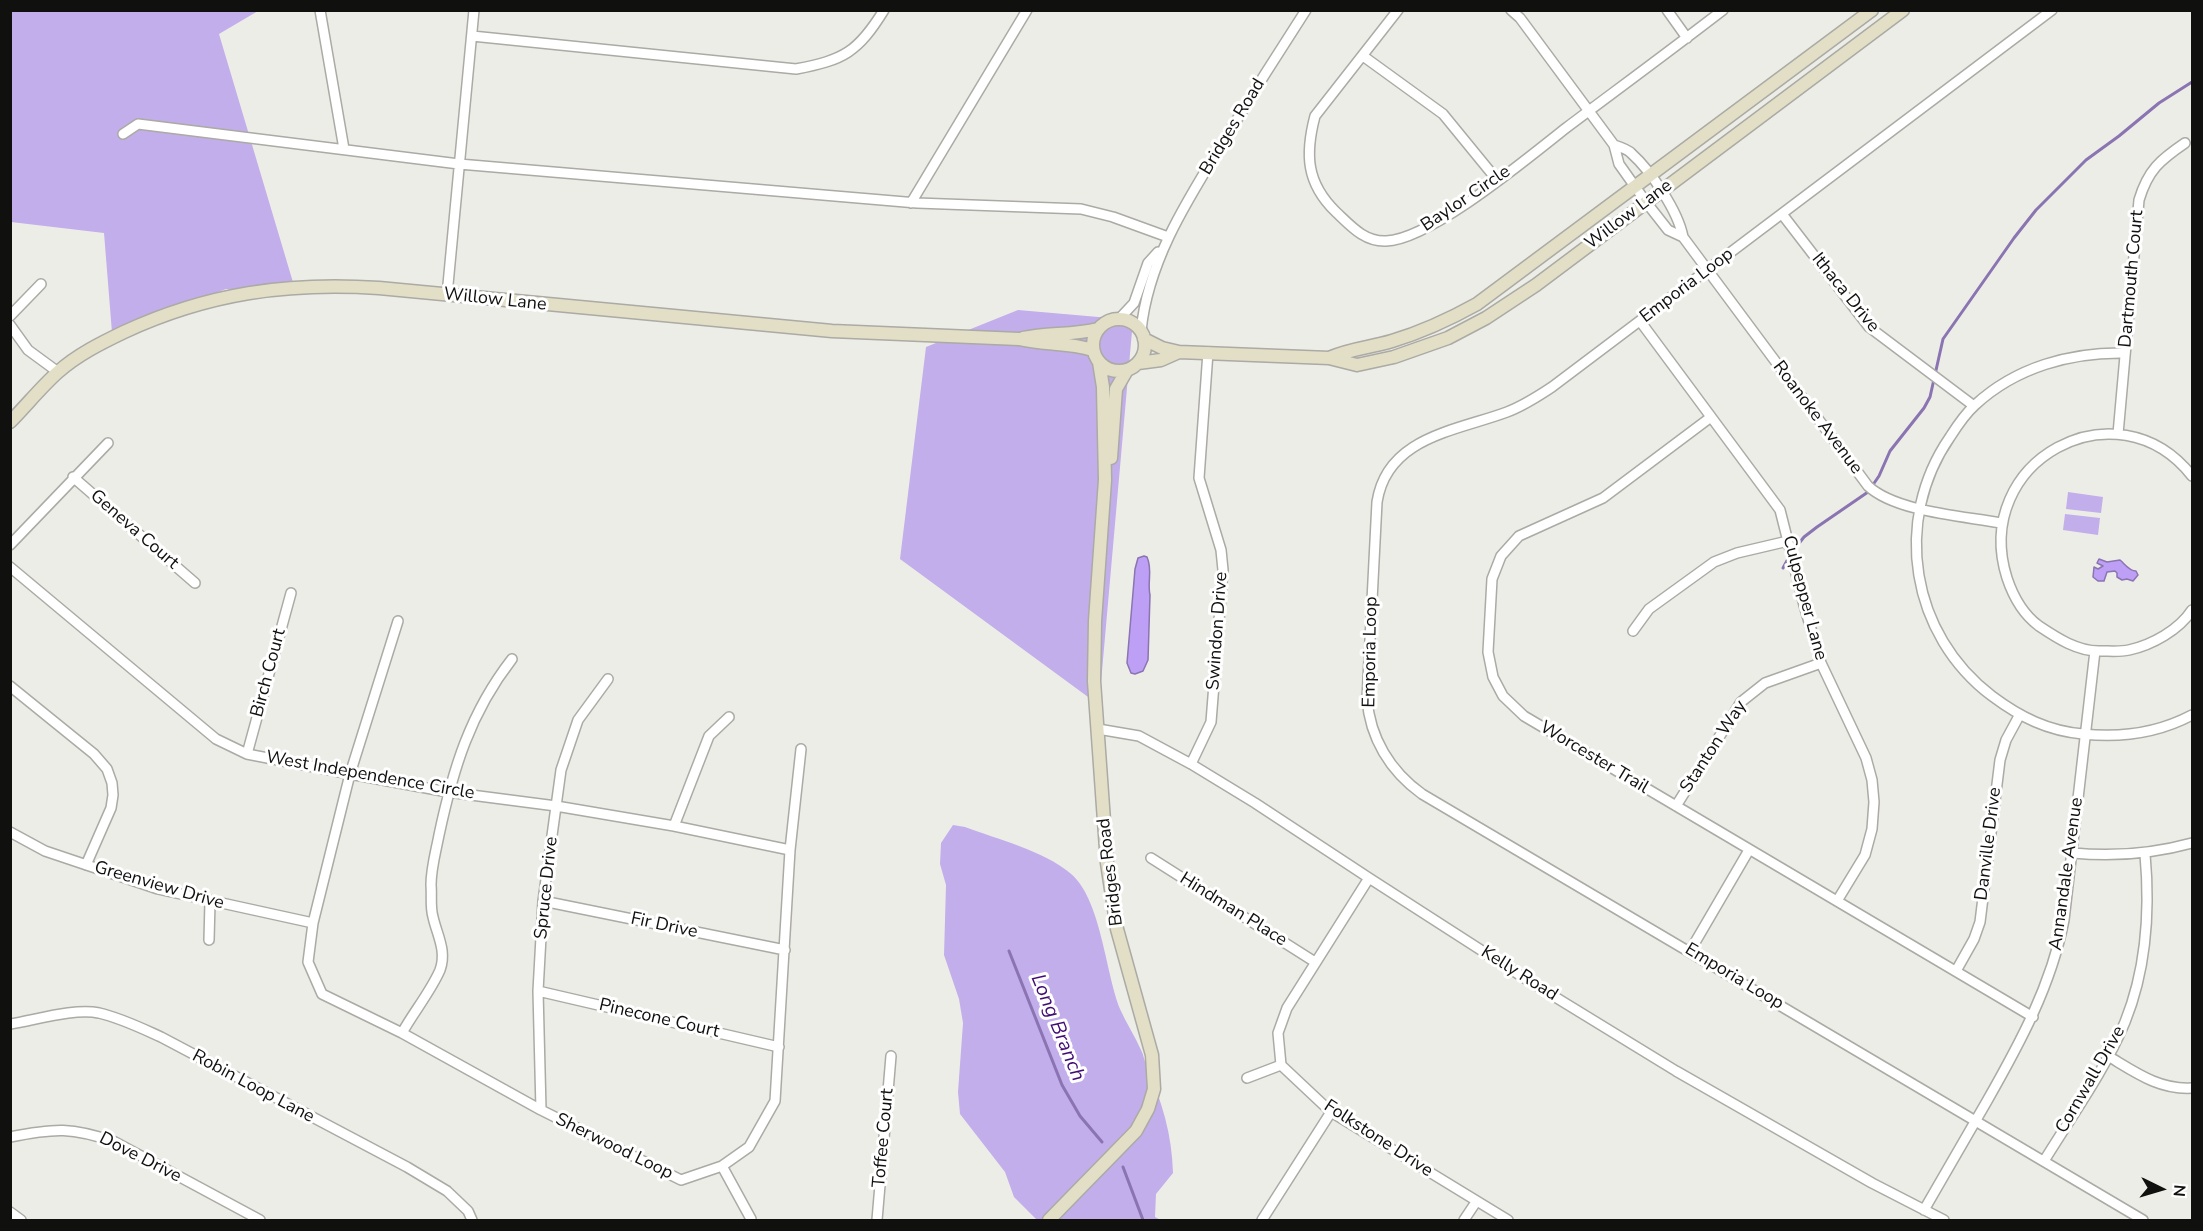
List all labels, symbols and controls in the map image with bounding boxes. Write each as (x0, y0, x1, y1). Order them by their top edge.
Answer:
street label: Bridges Road (1196, 75, 1270, 179)
street label: Baylor Circle (1417, 161, 1515, 237)
street label: Willow Lane (1581, 175, 1677, 255)
street label: Dartmouth Court (2115, 210, 2149, 348)
street label: Emporia Loop (1636, 244, 1738, 328)
street label: Ithaca Drive (1806, 249, 1884, 337)
street label: Willow Lane (442, 284, 548, 316)
street label: Roanoke Avenue (1767, 357, 1867, 479)
street label: Geneva Court (85, 486, 183, 574)
street label: Culpepper Lane (1777, 533, 1831, 663)
street label: Swindon Drive (1203, 571, 1233, 691)
street label: Emporia Loop (1359, 596, 1383, 708)
street label: Birch Court (247, 626, 291, 720)
street label: Stanton Way (1676, 697, 1752, 797)
street label: Worcester Trail (1536, 717, 1652, 799)
street label: West Independence Circle (264, 747, 476, 805)
street label: Danville Drive (1971, 786, 2007, 902)
street label: Annandale Avenue (2046, 796, 2088, 952)
street label: Bridges Road (1094, 817, 1128, 927)
street label: Spruce Drive (531, 836, 563, 940)
street label: Greenview Drive (92, 857, 226, 915)
street label: Hindman Place (1175, 868, 1291, 952)
street label: Fir Drive (629, 908, 699, 944)
street label: Emporia Loop (1681, 939, 1787, 1015)
street label: Kelly Road (1476, 942, 1562, 1006)
water label: Long Branch (1025, 971, 1089, 1085)
street label: Pinecone Court (597, 995, 721, 1043)
street label: Cornwall Drive (2052, 1022, 2130, 1138)
street label: Robin Loop Lane (188, 1046, 318, 1128)
street label: Toffee Court (869, 1088, 899, 1188)
street label: Folkstone Drive (1319, 1096, 1437, 1182)
street label: Sherwood Loop (552, 1109, 676, 1185)
street label: Dove Drive (95, 1128, 185, 1188)
north arrow (2131, 1159, 2191, 1219)
text: N (2167, 1184, 2190, 1197)

